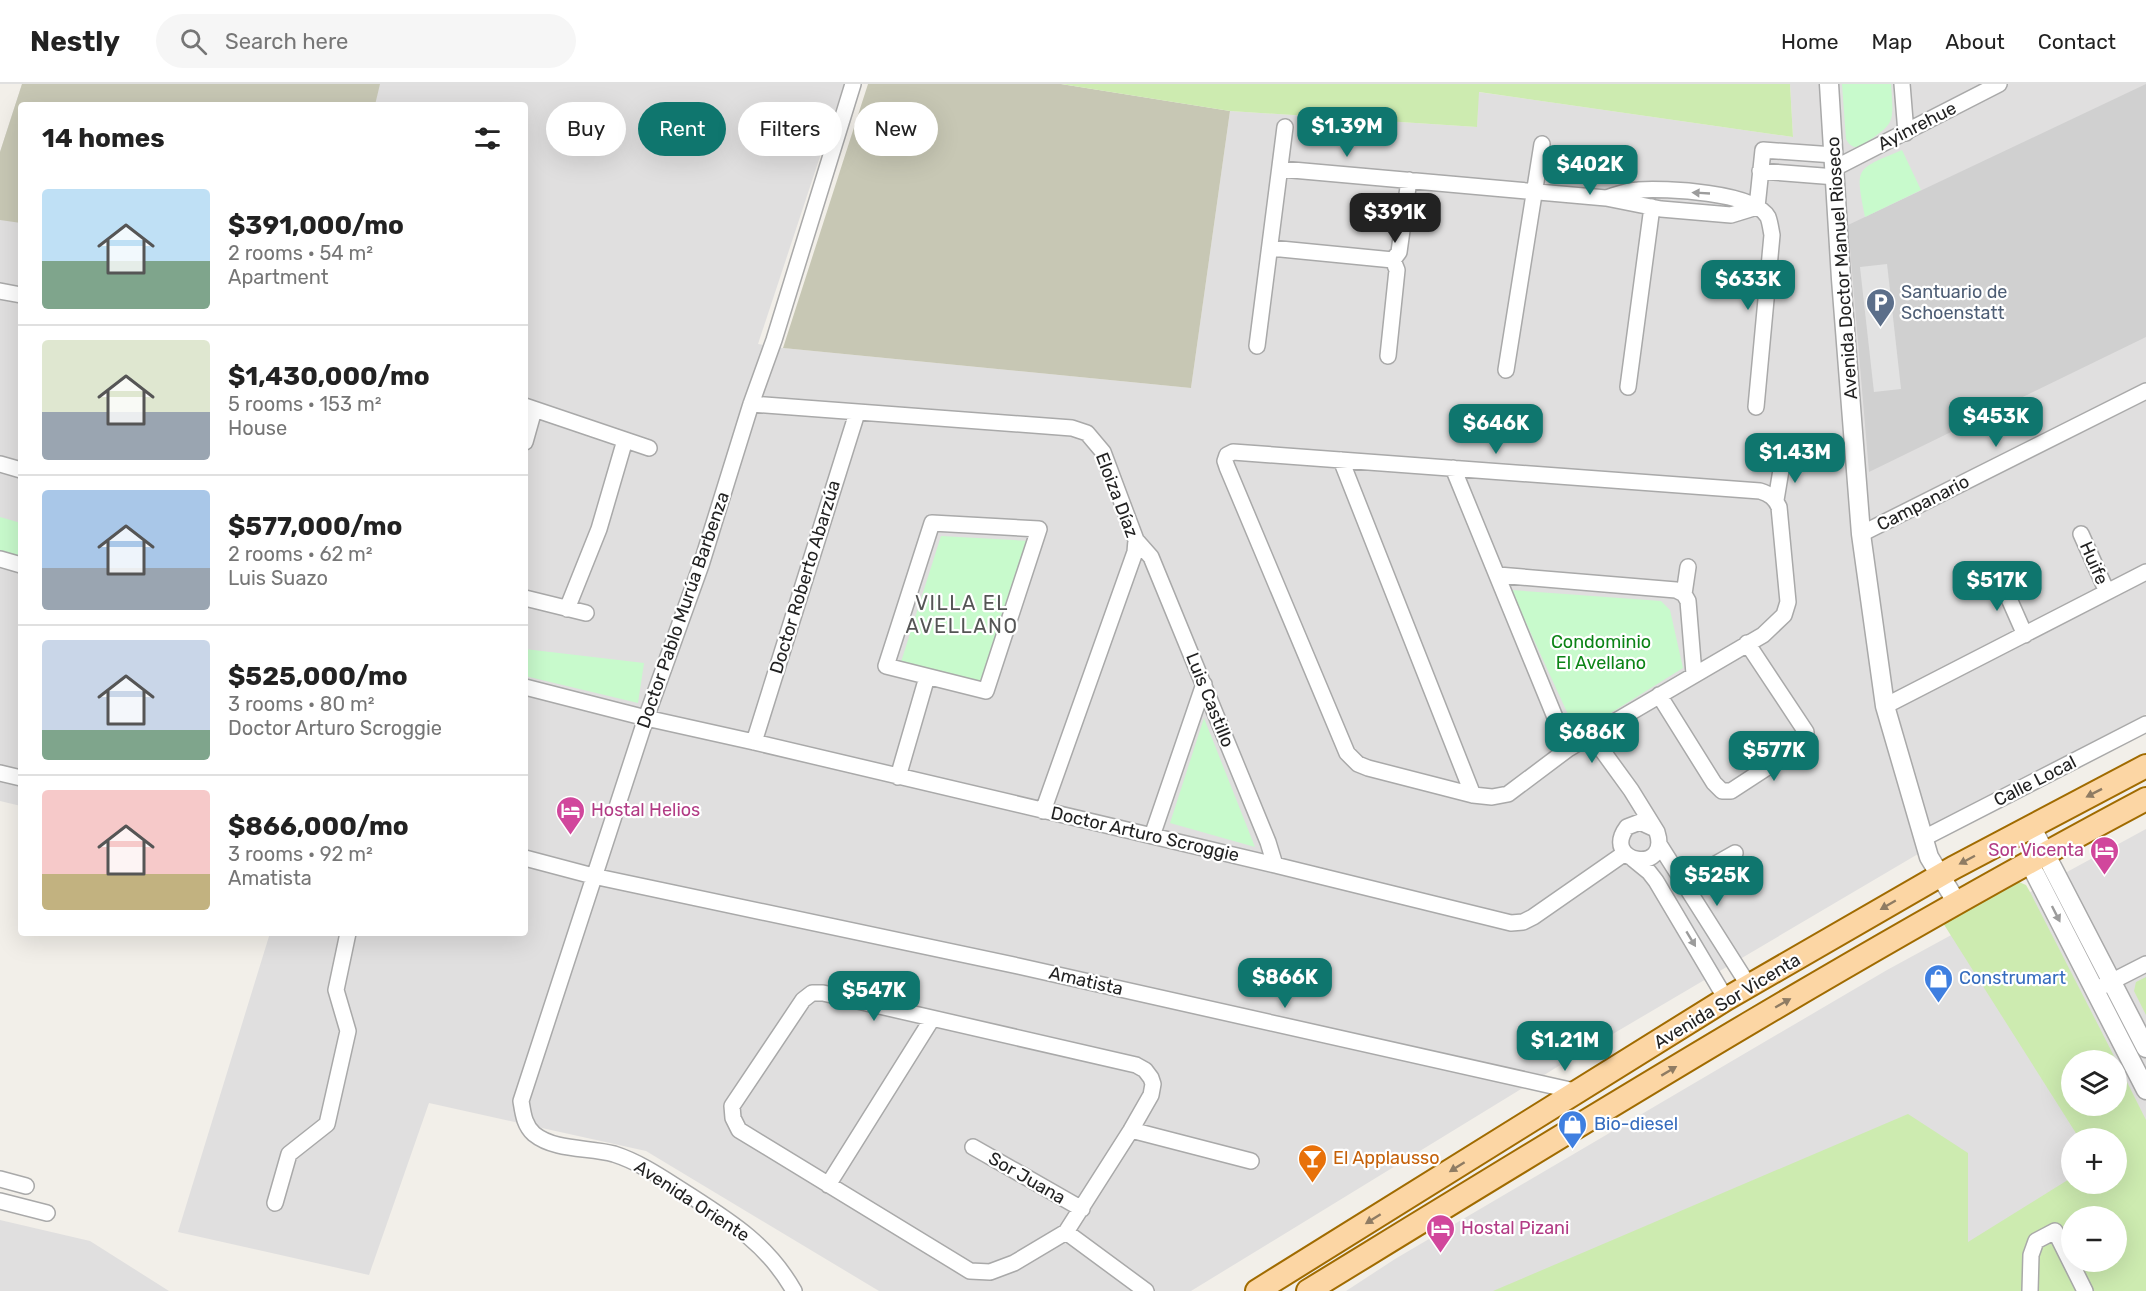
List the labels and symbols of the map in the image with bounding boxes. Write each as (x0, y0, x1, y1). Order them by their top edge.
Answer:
street label: Ayinrehue (1874, 97, 1960, 155)
pin: $1.39M (1298, 107, 1396, 158)
street label: Avenida Doctor Manuel Rioseco (1822, 136, 1862, 400)
pin: $402K (1548, 145, 1632, 196)
one-way arrow (1691, 188, 1710, 197)
pin: $391K (1353, 193, 1437, 244)
pin: $633K (1706, 260, 1790, 311)
place label: Santuario de Schoenstatt (1901, 281, 2007, 324)
parking icon: Santuario de Schoenstatt (1864, 286, 1896, 328)
pin: $453K (1954, 397, 2038, 448)
pin: $646K (1454, 404, 1538, 455)
pin: $1.43M (1746, 433, 1844, 484)
street label: Eloiza Díaz (1091, 449, 1143, 541)
street label: Campanario (1873, 470, 1973, 536)
street label: Doctor Roberto Abarzúa (765, 478, 845, 676)
street label: Doctor Pablo Murúa Barbenza (632, 489, 734, 731)
street label: Huife (2075, 538, 2113, 588)
pin: $517K (1955, 561, 2039, 612)
district label: VILLA EL AVELLANO (905, 591, 1019, 638)
park label: Condominio El Avellano (1551, 631, 1651, 674)
street label: Luis Castillo (1181, 649, 1239, 751)
pin: $686K (1550, 713, 1634, 764)
pin: $577K (1732, 731, 1816, 782)
street label: Calle Local (1990, 751, 2080, 811)
one-way arrow (2085, 788, 2102, 798)
hotel icon: Hostal Helios (554, 794, 586, 836)
place label: Hostal Helios (591, 799, 700, 821)
street label: Doctor Arturo Scroggie (1049, 802, 1241, 866)
hotel icon: Sor Vicenta (2089, 834, 2121, 876)
place label: Sor Vicenta (1988, 839, 2084, 861)
one-way arrow (1958, 855, 1975, 865)
pin: $525K (1675, 856, 1759, 907)
one-way arrow (1880, 900, 1897, 910)
one-way arrow (2051, 906, 2061, 923)
one-way arrow (1686, 931, 1697, 947)
street label: Avenida Sor Vicenta (1650, 948, 1804, 1054)
pin: $866K (1243, 958, 1327, 1009)
street label: Amatista (1047, 962, 1125, 1000)
shop icon: Construmart (1922, 962, 1954, 1004)
place label: Construmart (1959, 967, 2066, 989)
pin: $547K (832, 971, 916, 1022)
one-way arrow (1775, 997, 1791, 1008)
pin: $1.21M (1516, 1021, 1614, 1072)
one-way arrow (1661, 1066, 1678, 1076)
shop icon: Bio-diesel (1557, 1108, 1589, 1150)
place label: Bio-diesel (1594, 1113, 1678, 1135)
bar icon: El Applausso (1296, 1142, 1328, 1184)
street label: Sor Juana (985, 1147, 1069, 1209)
place label: El Applausso (1333, 1147, 1440, 1169)
street label: Avenida Oriente (630, 1156, 754, 1246)
one-way arrow (1449, 1161, 1465, 1172)
hotel icon: Hostal Pizani (1424, 1212, 1456, 1254)
one-way arrow (1365, 1214, 1381, 1225)
place label: Hostal Pizani (1461, 1217, 1569, 1239)

